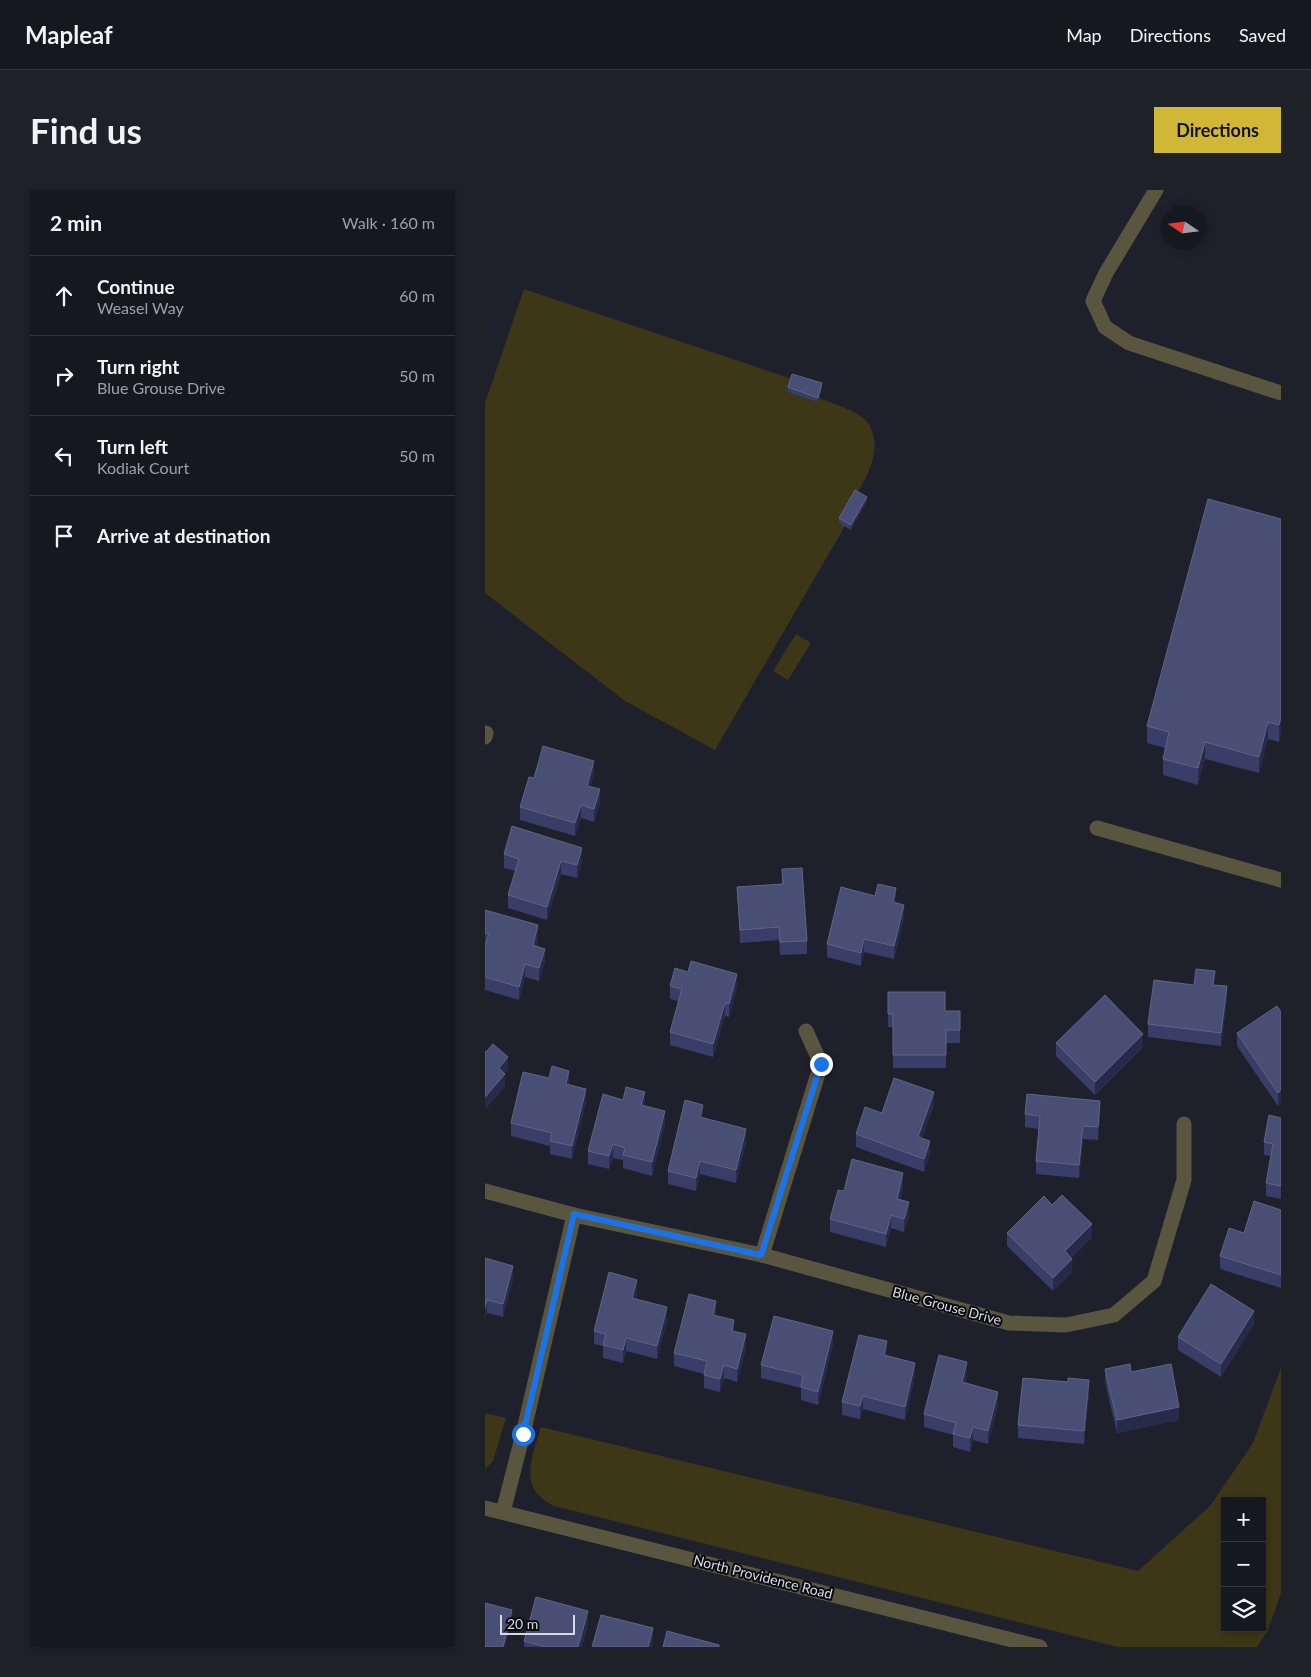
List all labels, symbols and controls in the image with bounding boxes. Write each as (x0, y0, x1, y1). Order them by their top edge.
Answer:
text: Mapleaf (25, 20, 113, 49)
text: Map (1066, 24, 1102, 46)
text: Directions (1130, 24, 1211, 46)
text: Saved (1239, 24, 1286, 46)
button: Directions (1154, 107, 1281, 153)
text: Find us (30, 109, 142, 151)
north arrow (1161, 205, 1206, 250)
text: 2 min (50, 210, 102, 235)
text: Walk · 160 m (342, 213, 435, 232)
text: Continue (97, 275, 175, 298)
icon: ahead (50, 282, 78, 310)
text: 60 m (399, 286, 435, 305)
text: Weasel Way (97, 298, 184, 317)
text: Turn right (97, 355, 179, 378)
icon: right (50, 362, 78, 390)
text: 50 m (399, 366, 435, 385)
text: Blue Grouse Drive (97, 378, 225, 397)
text: Turn left (97, 435, 168, 458)
icon: left (50, 442, 78, 470)
text: 50 m (399, 446, 435, 465)
text: Kodiak Court (97, 458, 189, 477)
icon: arrive (50, 522, 78, 550)
text: Arrive at destination (97, 524, 270, 547)
route end (810, 1053, 833, 1076)
street label: Blue Grouse Drive (891, 1283, 1003, 1328)
route start (512, 1423, 535, 1446)
map controls (1221, 1497, 1266, 1632)
button: + (1221, 1497, 1266, 1542)
button: − (1221, 1542, 1266, 1587)
street label: North Providence Road (692, 1551, 835, 1602)
button: layers (1221, 1587, 1266, 1632)
scale bar (500, 1612, 575, 1635)
text: 20 m (507, 1615, 538, 1632)

